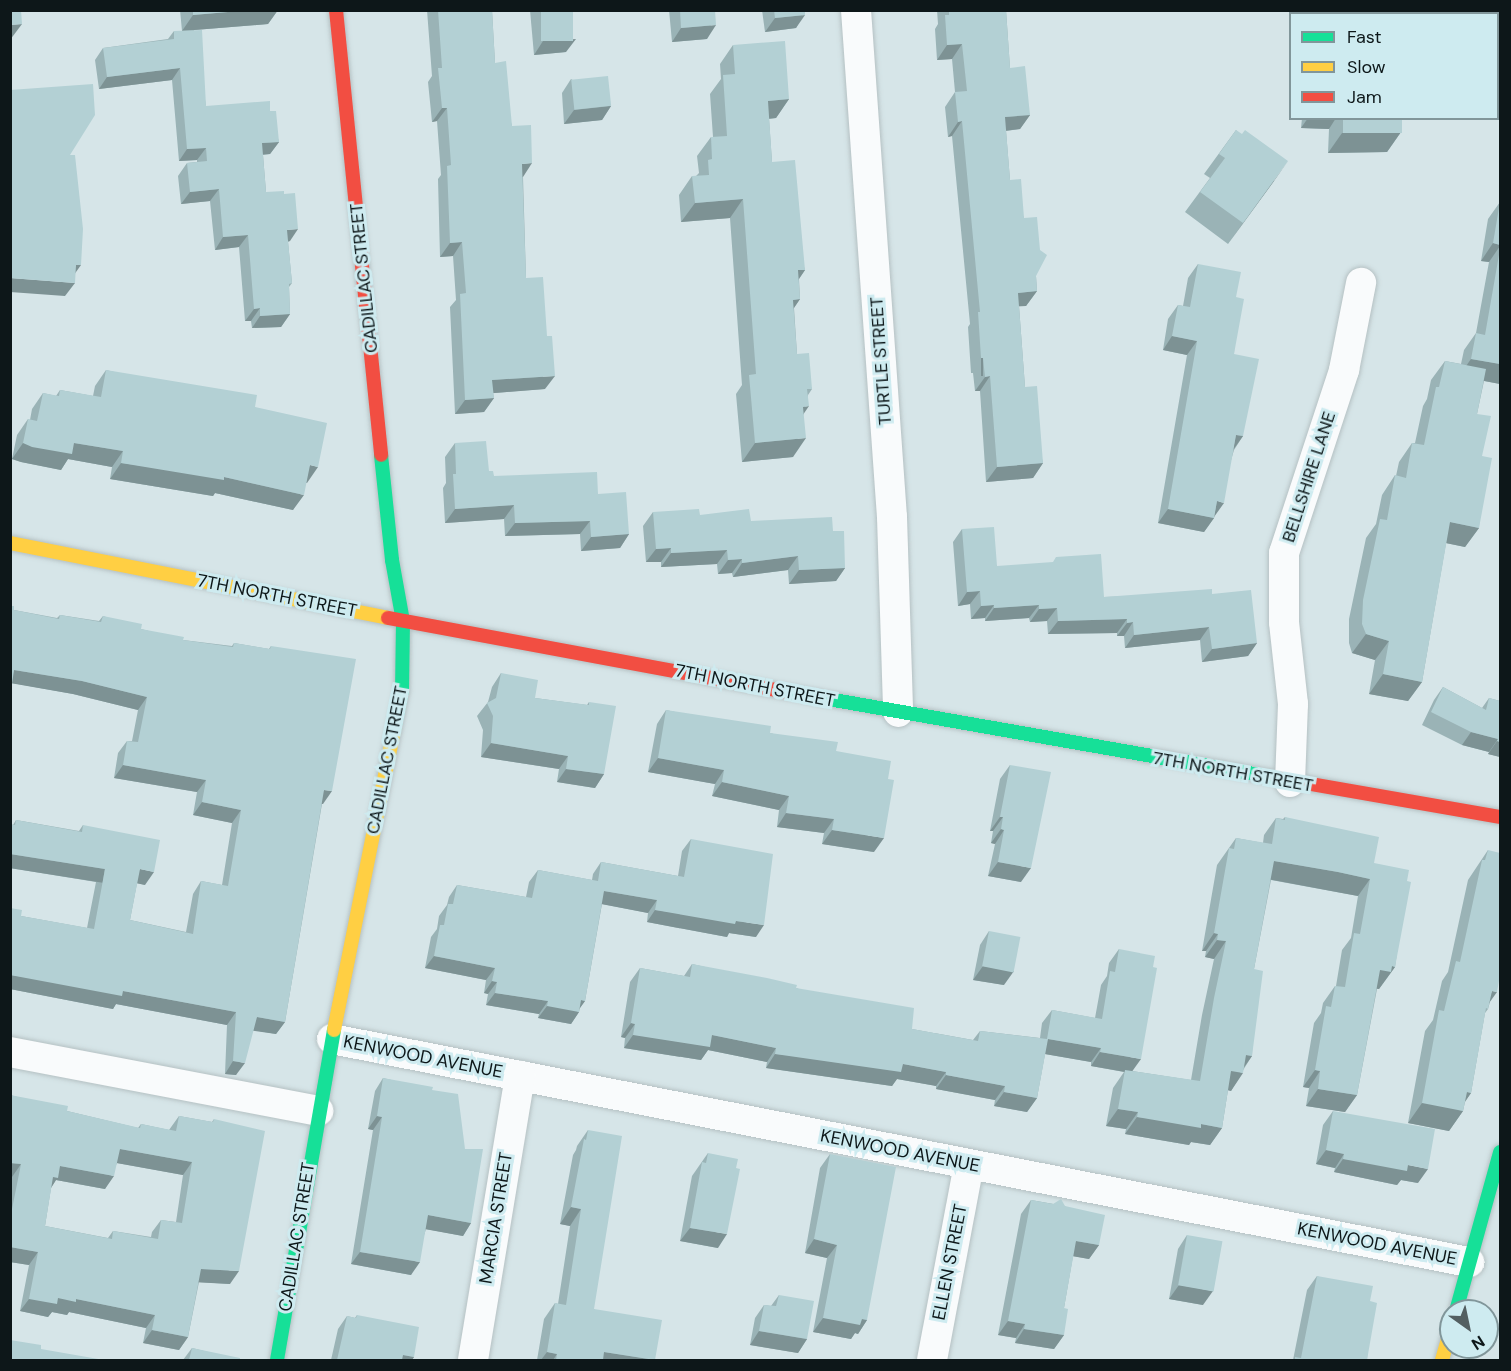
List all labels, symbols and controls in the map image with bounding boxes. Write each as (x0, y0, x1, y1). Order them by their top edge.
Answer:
legend (1289, 12, 1499, 120)
text: Fast (1347, 25, 1382, 49)
text: Slow (1347, 55, 1386, 79)
text: Jam (1347, 85, 1382, 109)
street label: CADILLAC STREET (345, 202, 383, 354)
street label: TURTLE STREET (866, 296, 896, 426)
street label: BELLSHIRE LANE (1278, 409, 1340, 545)
street label: 7TH NORTH STREET (195, 570, 359, 622)
street label: 7TH NORTH STREET (673, 660, 837, 712)
street label: CADILLAC STREET (362, 684, 412, 836)
street label: 7TH NORTH STREET (1151, 747, 1315, 797)
street label: KENWOOD AVENUE (341, 1031, 505, 1083)
street label: KENWOOD AVENUE (818, 1125, 982, 1177)
street label: MARCIA STREET (475, 1151, 517, 1285)
street label: CADILLAC STREET (275, 1161, 319, 1313)
street label: ELLEN STREET (928, 1202, 972, 1322)
street label: KENWOOD AVENUE (1295, 1218, 1459, 1270)
north arrow (1439, 1299, 1499, 1359)
text: N (1467, 1331, 1489, 1355)

